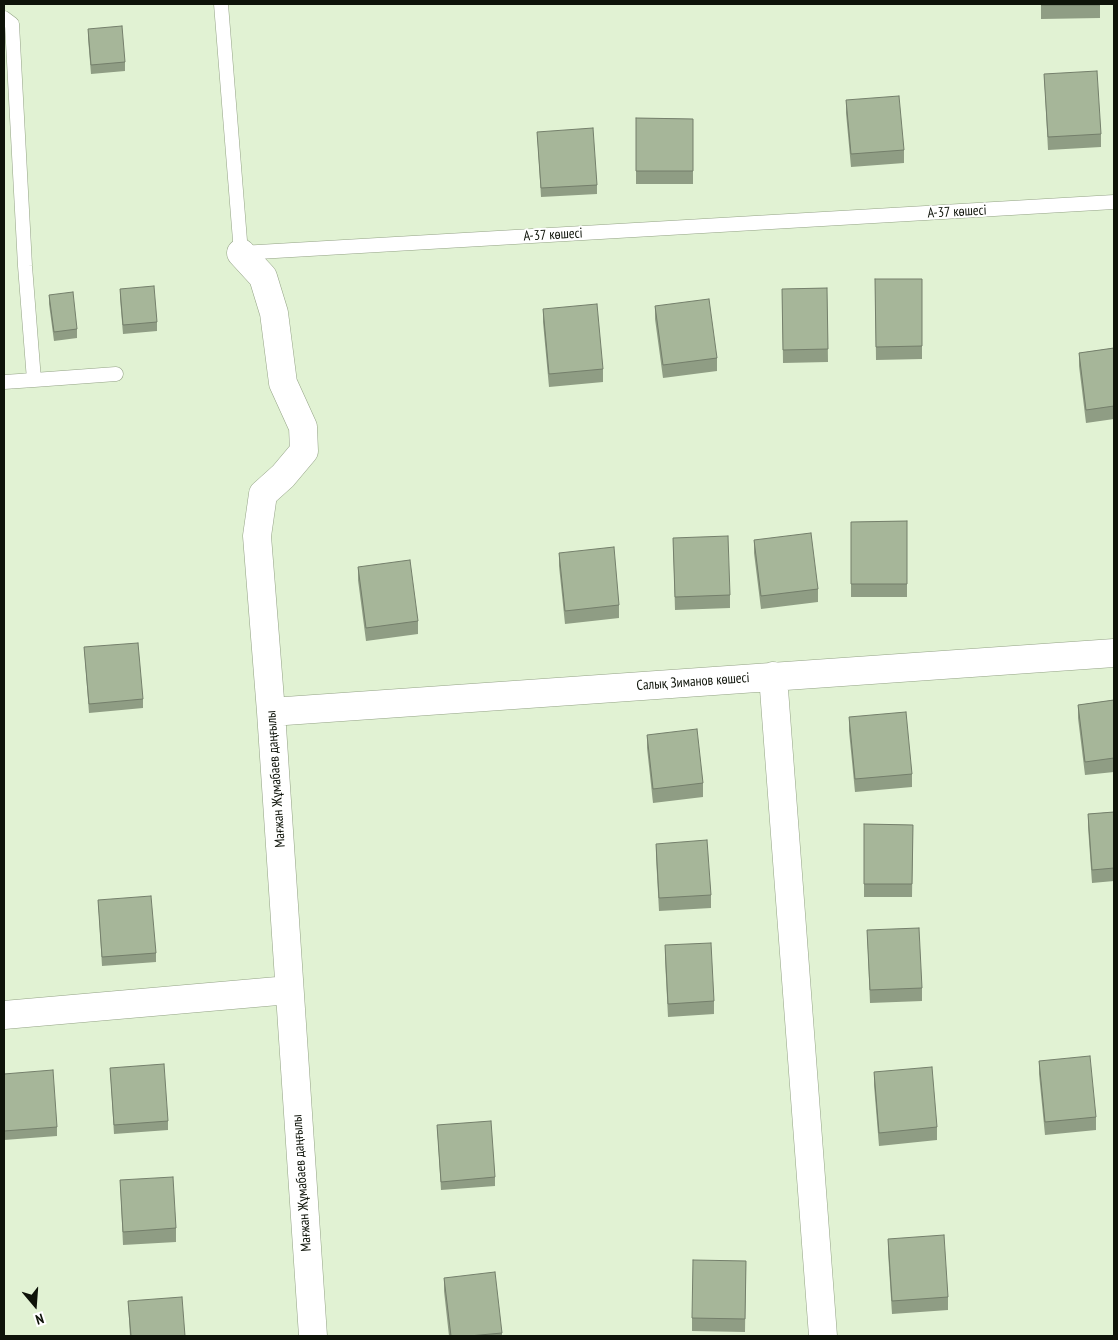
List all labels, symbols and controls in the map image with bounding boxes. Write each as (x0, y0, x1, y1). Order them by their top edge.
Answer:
street label: А-37 көшесі (927, 202, 987, 222)
street label: А-37 көшесі (523, 225, 583, 245)
street label: Салық Зиманов көшесі (636, 670, 750, 694)
street label: Мағжан Жұмабаев даңғылы (263, 710, 289, 848)
street label: Мағжан Жұмабаев даңғылы (289, 1114, 315, 1252)
north arrow (10, 1280, 60, 1330)
text: N (33, 1310, 46, 1329)

